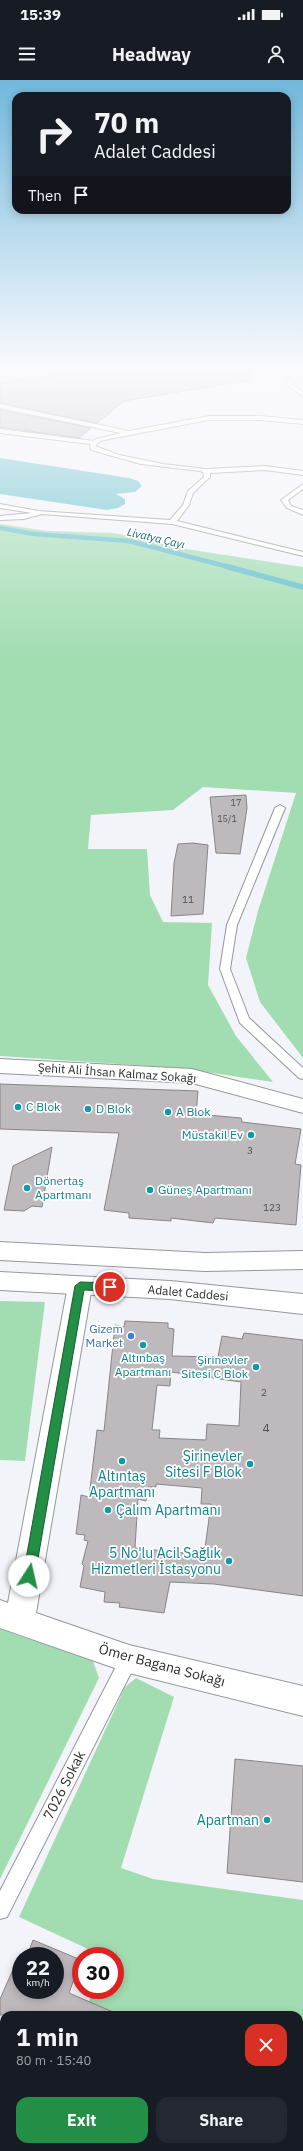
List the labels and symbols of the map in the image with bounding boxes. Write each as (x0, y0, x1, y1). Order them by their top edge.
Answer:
water label: Livatya Çayı (126, 525, 186, 551)
house number: 17 (231, 797, 241, 808)
house number: 15/1 (217, 813, 237, 824)
house number: 11 (182, 893, 194, 906)
street label: Şehit Ali İhsan Kalmaz Sokağı (37, 1059, 197, 1086)
place label: C Blok (26, 1099, 61, 1114)
place label: D Blok (96, 1101, 132, 1116)
marker: C Blok (13, 1102, 23, 1112)
marker: D Blok (83, 1104, 93, 1114)
place label: A Blok (176, 1104, 211, 1119)
marker: A Blok (163, 1107, 173, 1117)
place label: Müstakil Ev (182, 1127, 243, 1142)
marker: Müstakil Ev (246, 1130, 256, 1140)
house number: 3 (247, 1144, 253, 1157)
place label: Dönertaş Apartmanı (35, 1173, 91, 1202)
place label: Güneş Apartmanı (158, 1182, 252, 1197)
marker: Dönertaş Apartmanı (22, 1183, 32, 1193)
marker: Güneş Apartmanı (145, 1185, 155, 1195)
house number: 123 (263, 1201, 281, 1214)
pin (93, 1270, 127, 1304)
street label: Adalet Caddesi (147, 1281, 229, 1304)
place label: Gizem Market (86, 1321, 123, 1350)
marker: Gizem Market (126, 1331, 136, 1341)
marker: Altınbaş Apartmanı (138, 1340, 148, 1350)
place label: Altınbaş Apartmanı (115, 1350, 171, 1379)
place label: Şirinevler Sitesi C Blok (181, 1352, 249, 1381)
marker: Şirinevler Sitesi C Blok (251, 1362, 261, 1372)
house number: 2 (261, 1386, 267, 1399)
house number: 4 (262, 1420, 270, 1435)
place label: Şirinevler Sitesi F Blok (165, 1447, 243, 1481)
marker: Altıntaş Apartmanı (117, 1456, 127, 1466)
marker: Şirinevler Sitesi F Blok (245, 1459, 255, 1469)
place label: Altıntaş Apartmanı (89, 1467, 155, 1501)
place label: Çalım Apartmanı (116, 1501, 221, 1519)
marker: Çalım Apartmanı (103, 1505, 113, 1515)
place label: 5 No'lu Acil Sağlık Hizmetleri İstasyonu (91, 1544, 222, 1578)
position arrow (8, 1555, 50, 1597)
marker: 5 No'lu Acil Sağlık Hizmetleri İstasyonu (224, 1556, 234, 1566)
street label: Ömer Bagana Sokağı (97, 1639, 227, 1691)
street label: 7026 Sokak (39, 1747, 89, 1823)
place label: Apartman (197, 1811, 259, 1829)
marker: Apartman (262, 1815, 272, 1825)
speed limit sign: 30 (72, 1947, 124, 1999)

